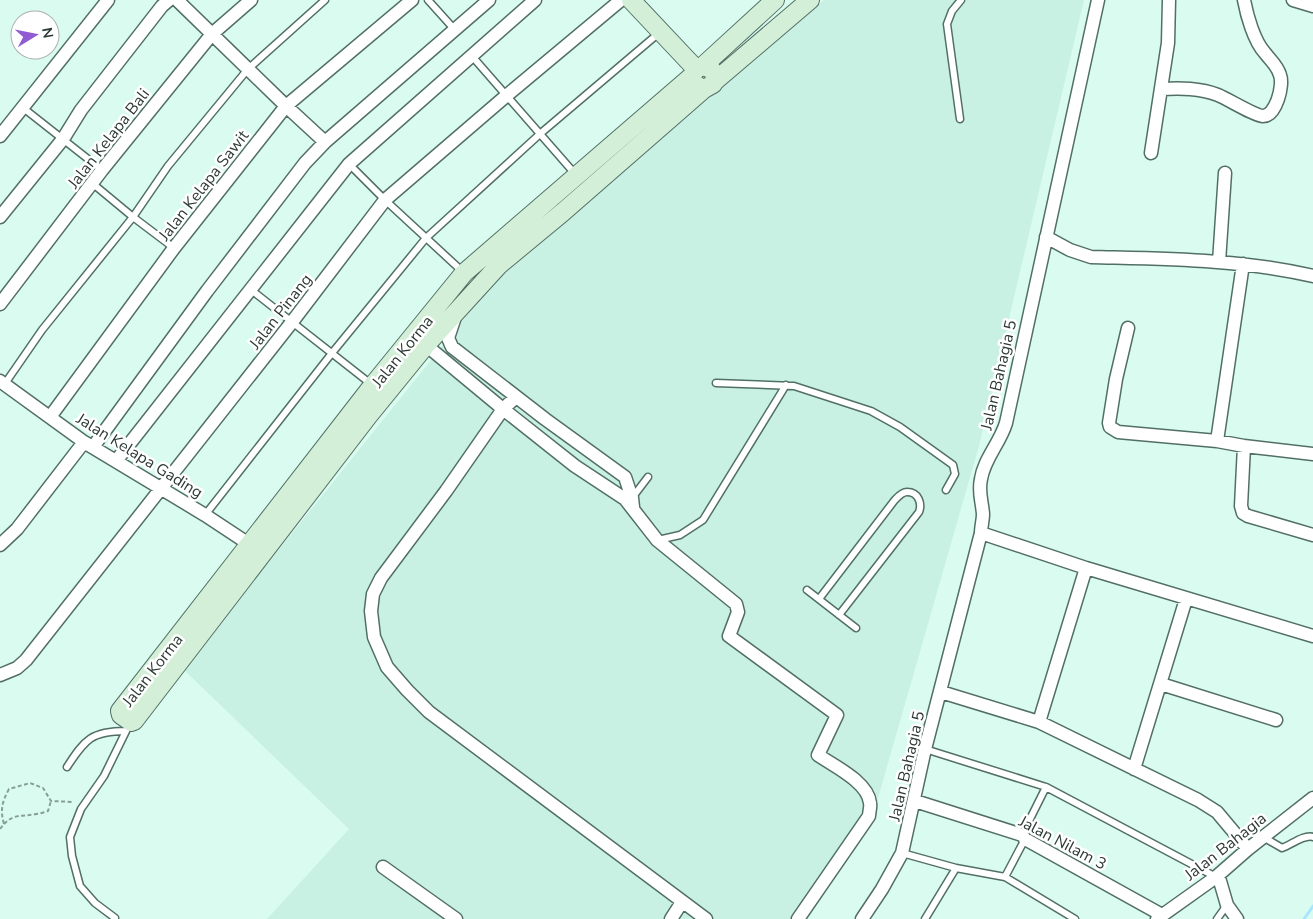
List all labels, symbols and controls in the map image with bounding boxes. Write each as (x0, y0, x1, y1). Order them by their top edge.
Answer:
north arrow (10, 10, 60, 60)
text: N (37, 26, 58, 40)
street label: Jalan Kelapa Bali (62, 84, 155, 194)
street label: Jalan Kelapa Sawit (153, 126, 254, 246)
street label: Jalan Pinang (244, 269, 317, 355)
street label: Jalan Korma (366, 311, 439, 393)
street label: Jalan Bahagia 5 (975, 318, 1022, 433)
street label: Jalan Kelapa Gading (71, 408, 207, 504)
street label: Jalan Korma (117, 630, 188, 712)
street label: Jalan Bahagia 5 (883, 709, 930, 824)
street label: Jalan Bahagia (1179, 808, 1271, 886)
street label: Jalan Nilam 3 (1014, 810, 1110, 875)

